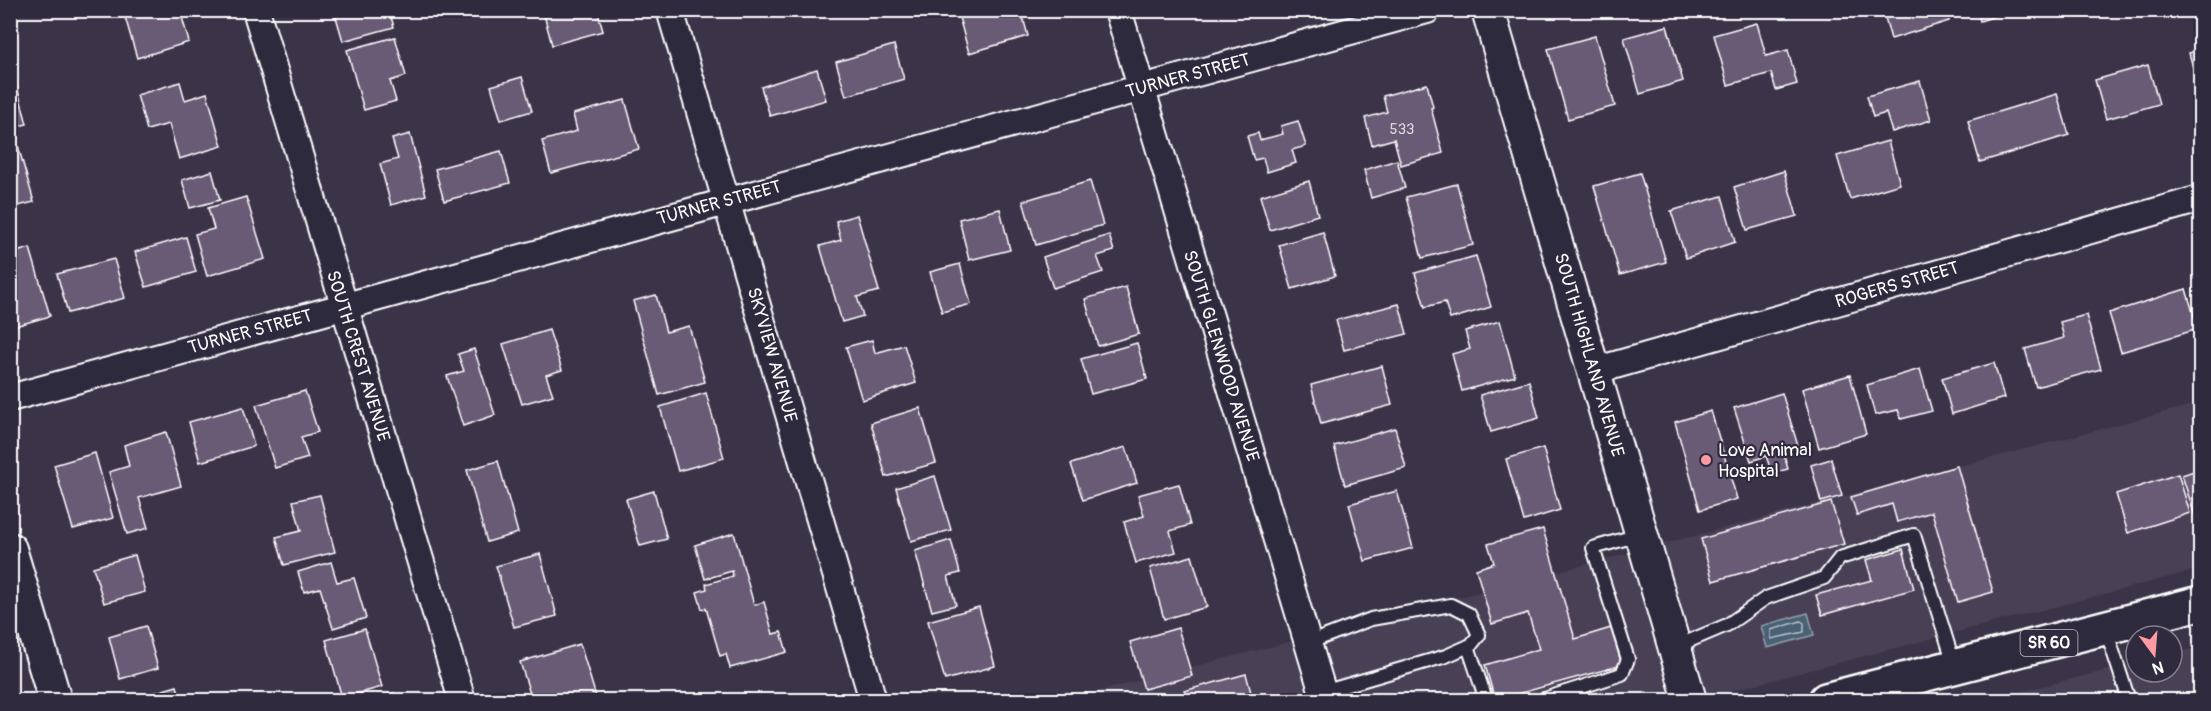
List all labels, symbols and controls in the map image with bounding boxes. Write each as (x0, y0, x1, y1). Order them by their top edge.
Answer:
street label: TURNER STREET (1123, 48, 1253, 104)
house number: 533 (1390, 120, 1414, 139)
street label: TURNER STREET (654, 175, 784, 231)
street label: SOUTH GLENWOOD AVENUE (1178, 248, 1264, 464)
street label: SOUTH HIGHLAND AVENUE (1549, 250, 1629, 460)
street label: ROGERS STREET (1833, 256, 1961, 314)
street label: SOUTH CREST AVENUE (321, 268, 395, 444)
street label: SKYVIEW AVENUE (742, 285, 802, 425)
street label: TURNER STREET (185, 304, 315, 360)
place label: Love Animal Hospital (1718, 439, 1812, 483)
marker: Love Animal Hospital (1699, 453, 1713, 467)
north arrow (2124, 624, 2184, 684)
road number: SR 60 (2020, 630, 2078, 656)
text: N (2150, 656, 2166, 679)

